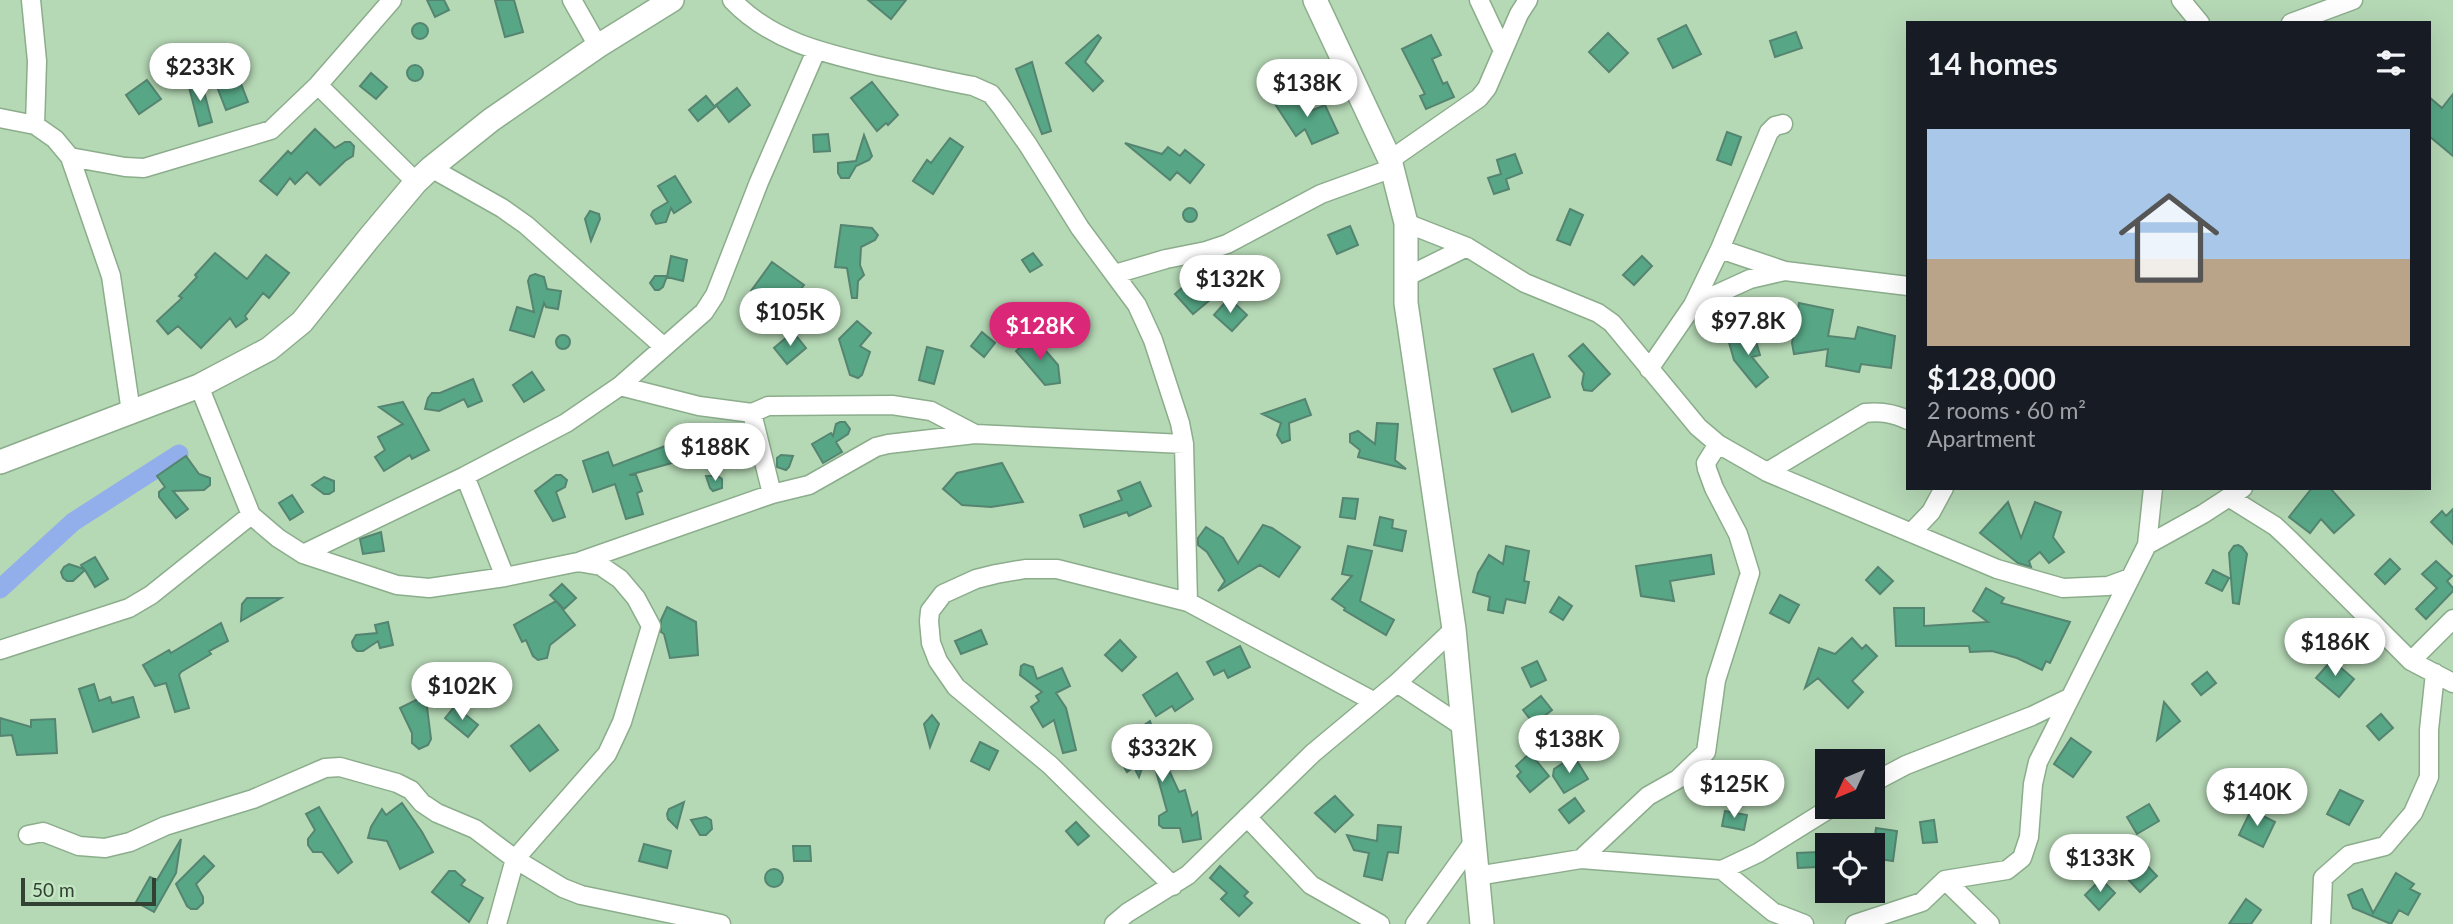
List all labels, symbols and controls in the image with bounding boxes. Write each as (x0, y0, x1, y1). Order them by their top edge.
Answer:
pin: $233K (151, 43, 249, 103)
icon: filters (2372, 44, 2410, 82)
text: 14 homes (1927, 45, 2058, 81)
text: $233K (165, 52, 235, 80)
pin: $138K (1258, 60, 1356, 119)
text: $138K (1272, 68, 1342, 96)
icon: home (2106, 175, 2232, 301)
pin: $132K (1181, 256, 1279, 315)
text: $132K (1195, 264, 1265, 292)
pin: $105K (741, 288, 839, 348)
text: $105K (755, 297, 825, 325)
pin: $97.8K (1691, 298, 1805, 357)
pin: $128K (991, 302, 1089, 362)
text: $97.8K (1711, 306, 1785, 334)
text: $128K (1005, 311, 1075, 339)
text: $128,000 (1927, 360, 2056, 396)
text: 2 rooms · 60 m² (1927, 396, 2086, 424)
pin: $188K (666, 424, 764, 483)
text: Apartment (1927, 424, 2035, 452)
text: $188K (680, 432, 750, 460)
pin: $186K (2286, 618, 2384, 678)
text: $186K (2300, 627, 2370, 655)
pin: $102K (413, 662, 511, 722)
text: $102K (427, 671, 497, 699)
pin: $138K (1520, 716, 1618, 775)
pin: $332K (1113, 724, 1211, 784)
text: $138K (1534, 724, 1604, 752)
text: $332K (1127, 733, 1197, 761)
north arrow (1815, 749, 1885, 819)
map controls (1815, 749, 1885, 903)
pin: $125K (1685, 760, 1783, 820)
pin: $140K (2208, 768, 2306, 828)
text: $125K (1699, 769, 1769, 797)
text: $140K (2222, 777, 2292, 805)
button: locate (1815, 833, 1885, 903)
pin: $133K (2051, 834, 2149, 894)
text: $133K (2065, 843, 2135, 871)
scale bar (21, 875, 156, 907)
text: 50 m (32, 878, 75, 901)

